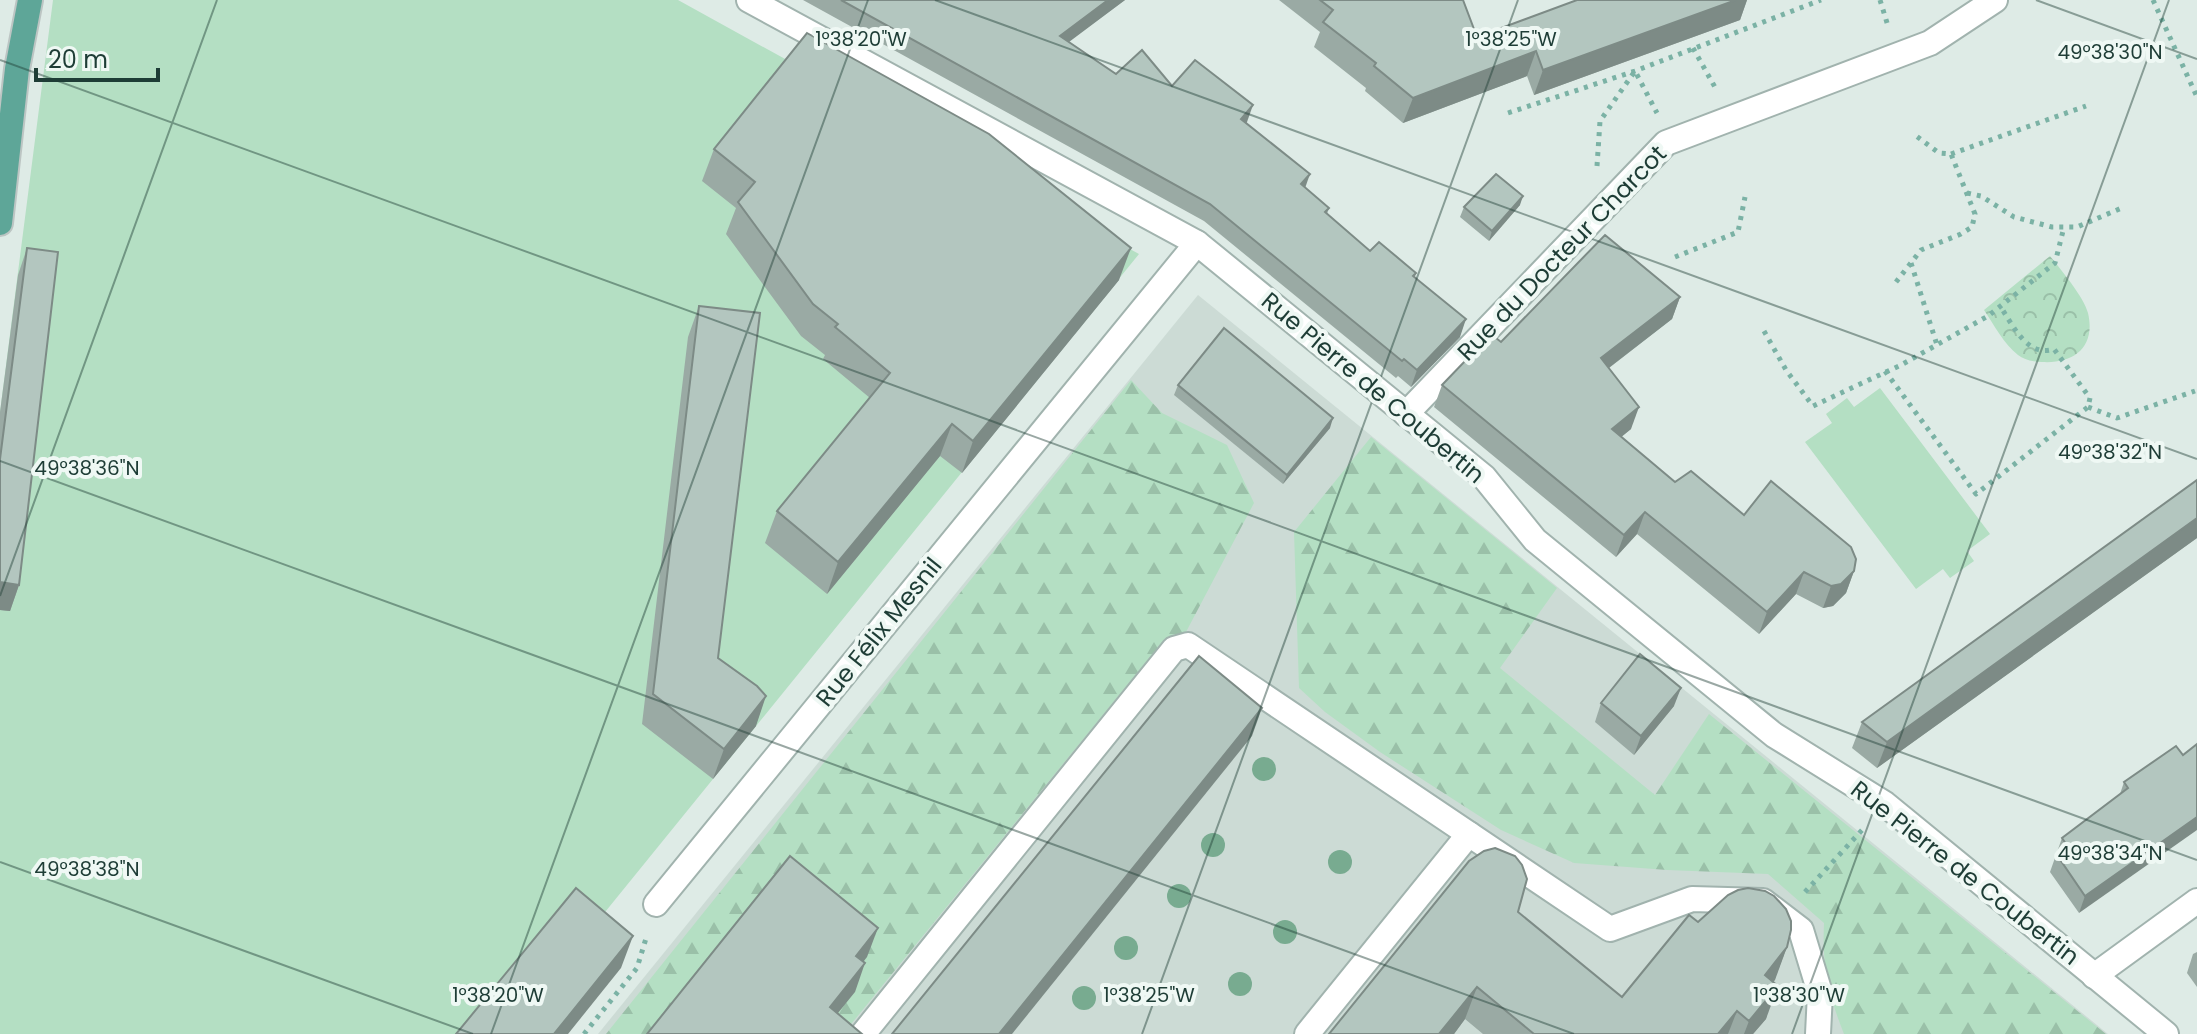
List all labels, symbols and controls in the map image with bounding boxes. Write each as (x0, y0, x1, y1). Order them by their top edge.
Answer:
text: 1°38'20"W (815, 25, 907, 53)
text: 1°38'25"W (1465, 25, 1557, 53)
scale bar (36, 32, 158, 82)
text: 49°38'30"N (2057, 38, 2163, 66)
text: 20 m (48, 43, 108, 76)
street label: Rue du Docteur Charcot (1450, 138, 1674, 368)
street label: Rue Pierre de Coubertin (1255, 284, 1492, 491)
text: 49°38'32"N (2058, 438, 2162, 466)
text: 49°38'36"N (34, 454, 140, 482)
street label: Rue Félix Mesnil (808, 550, 949, 713)
street label: Rue Pierre de Coubertin (1844, 773, 2087, 972)
text: 49°38'34"N (2057, 839, 2163, 867)
text: 49°38'38"N (34, 855, 140, 883)
text: 1°38'20"W (452, 981, 544, 1009)
text: 1°38'25"W (1103, 981, 1195, 1009)
text: 1°38'30"W (1753, 981, 1845, 1009)

